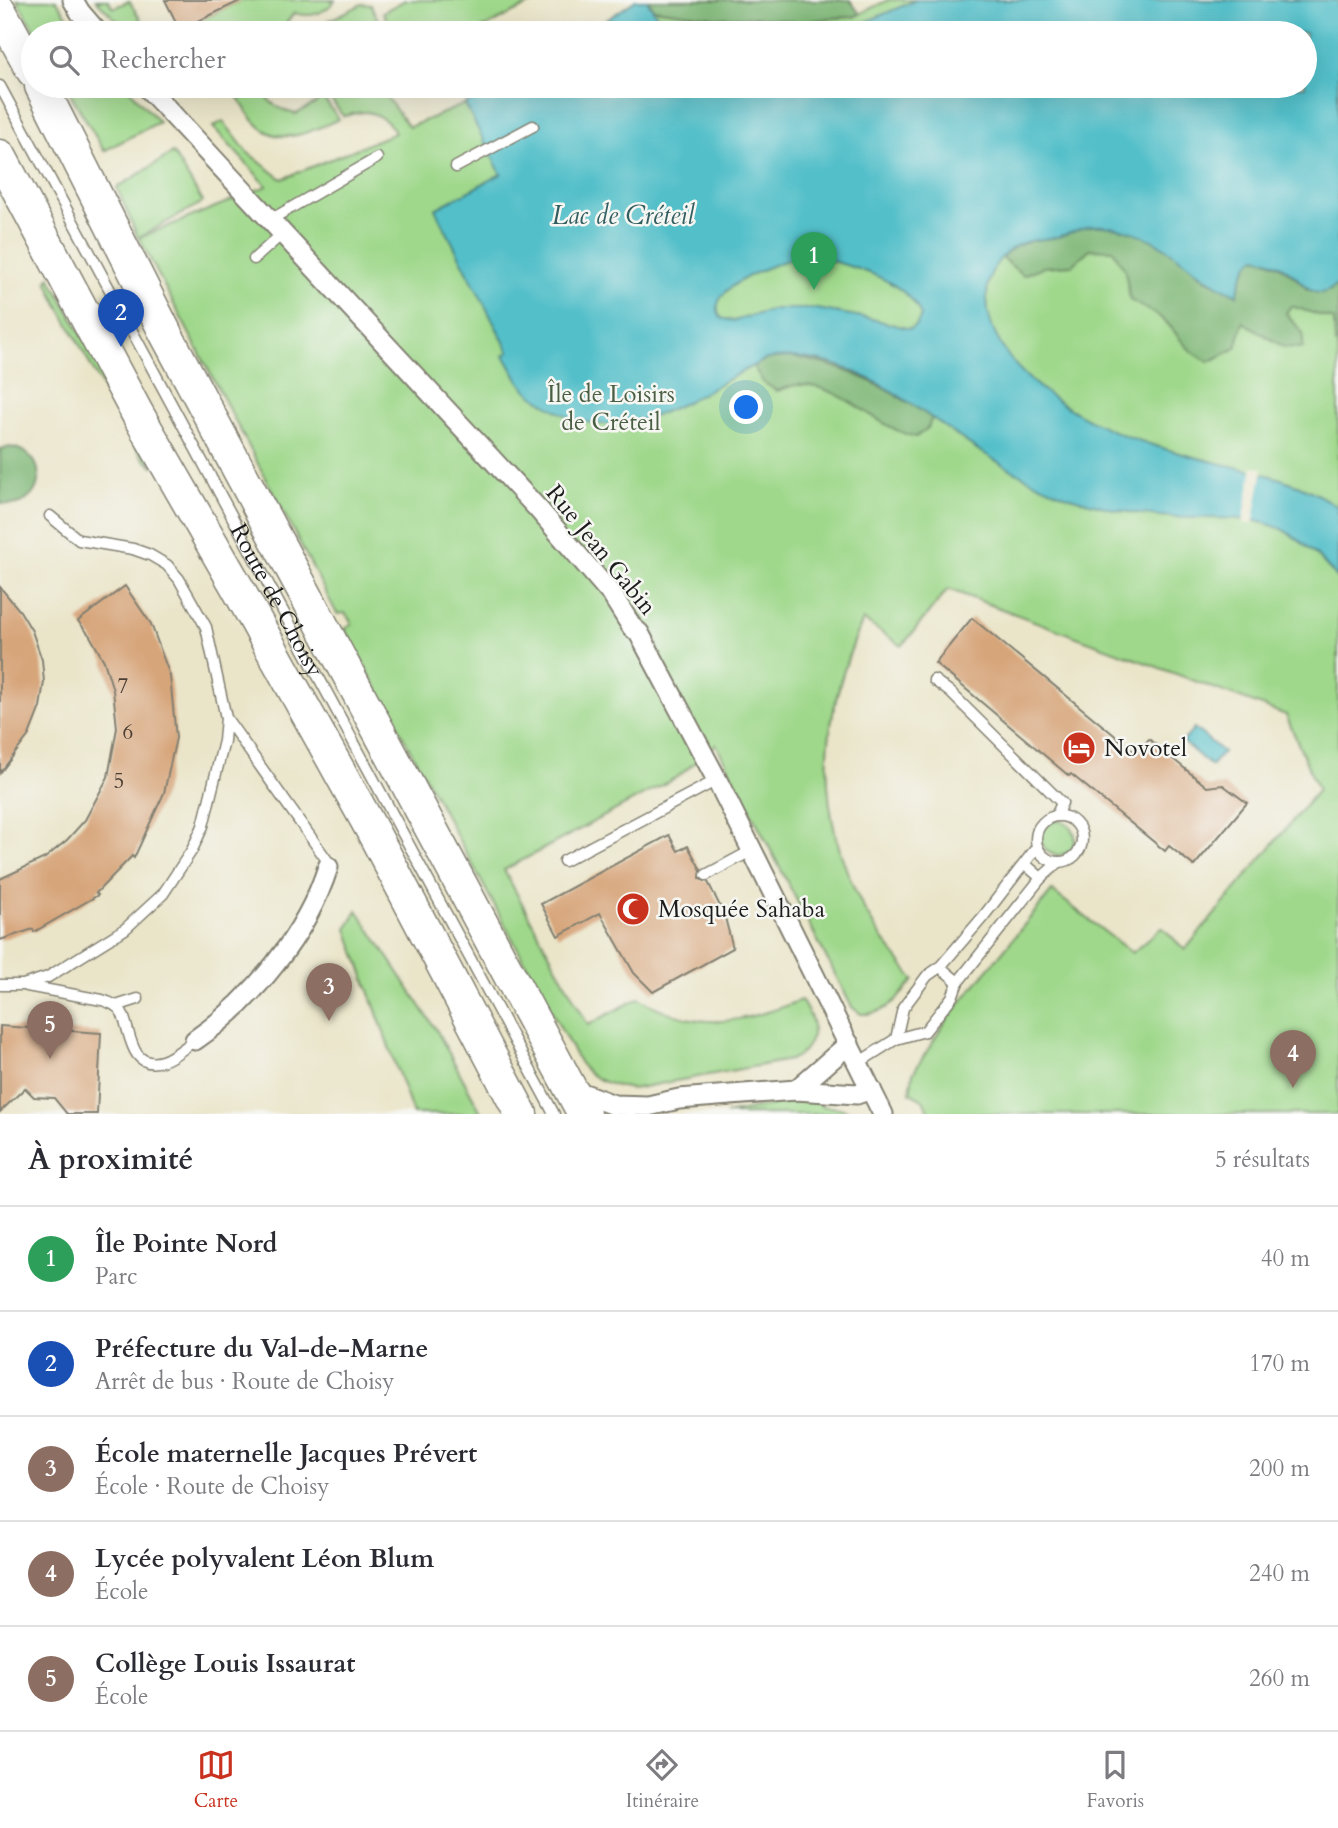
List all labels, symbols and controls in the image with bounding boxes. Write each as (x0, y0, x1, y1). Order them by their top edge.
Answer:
search box (21, 21, 1317, 98)
icon: search (45, 41, 83, 79)
text: Rechercher (101, 42, 226, 77)
water label: Lac de Créteil (552, 198, 695, 233)
pin: 1 (791, 232, 837, 290)
pin: 2 (98, 289, 144, 347)
park label: Île de Loisirs de Créteil (547, 378, 675, 439)
your location (729, 390, 763, 424)
street label: Rue Jean Gabin (538, 478, 664, 623)
street label: Route de Choisy (222, 518, 332, 683)
house number: 7 (118, 672, 129, 701)
house number: 6 (123, 718, 133, 747)
hotel icon: Novotel (1060, 729, 1098, 767)
place label: Novotel (1104, 732, 1187, 765)
house number: 5 (114, 767, 124, 796)
mosque icon: Mosquée Sahaba (614, 890, 652, 928)
place label: Mosquée Sahaba (658, 893, 826, 926)
pin: 3 (306, 963, 352, 1021)
pin: 5 (27, 1001, 73, 1059)
pin: 4 (1270, 1030, 1316, 1088)
text: À proximité (28, 1139, 193, 1180)
text: 5 résultats (1215, 1144, 1310, 1175)
text: Île Pointe Nord (95, 1226, 277, 1261)
text: 1 (45, 1243, 57, 1274)
text: 40 m (1261, 1243, 1310, 1274)
text: Parc (95, 1261, 137, 1292)
text: Préfecture du Val-de-Marne (95, 1331, 428, 1366)
text: 2 (45, 1348, 57, 1379)
text: 170 m (1249, 1348, 1310, 1379)
text: Arrêt de bus · Route de Choisy (95, 1366, 394, 1397)
text: École maternelle Jacques Prévert (95, 1436, 477, 1471)
text: 3 (45, 1453, 57, 1484)
text: 200 m (1249, 1453, 1310, 1484)
text: École · Route de Choisy (95, 1471, 329, 1502)
text: Lycée polyvalent Léon Blum (95, 1541, 434, 1576)
text: 4 (45, 1558, 57, 1589)
text: 240 m (1249, 1558, 1310, 1589)
text: École (95, 1576, 148, 1607)
text: Collège Louis Issaurat (95, 1646, 355, 1681)
text: 5 (45, 1663, 57, 1694)
text: 260 m (1249, 1663, 1310, 1694)
text: École (95, 1681, 148, 1712)
tab: Carte (194, 1746, 238, 1814)
tab: Itinéraire (626, 1746, 699, 1814)
tab: Favoris (1087, 1746, 1144, 1814)

